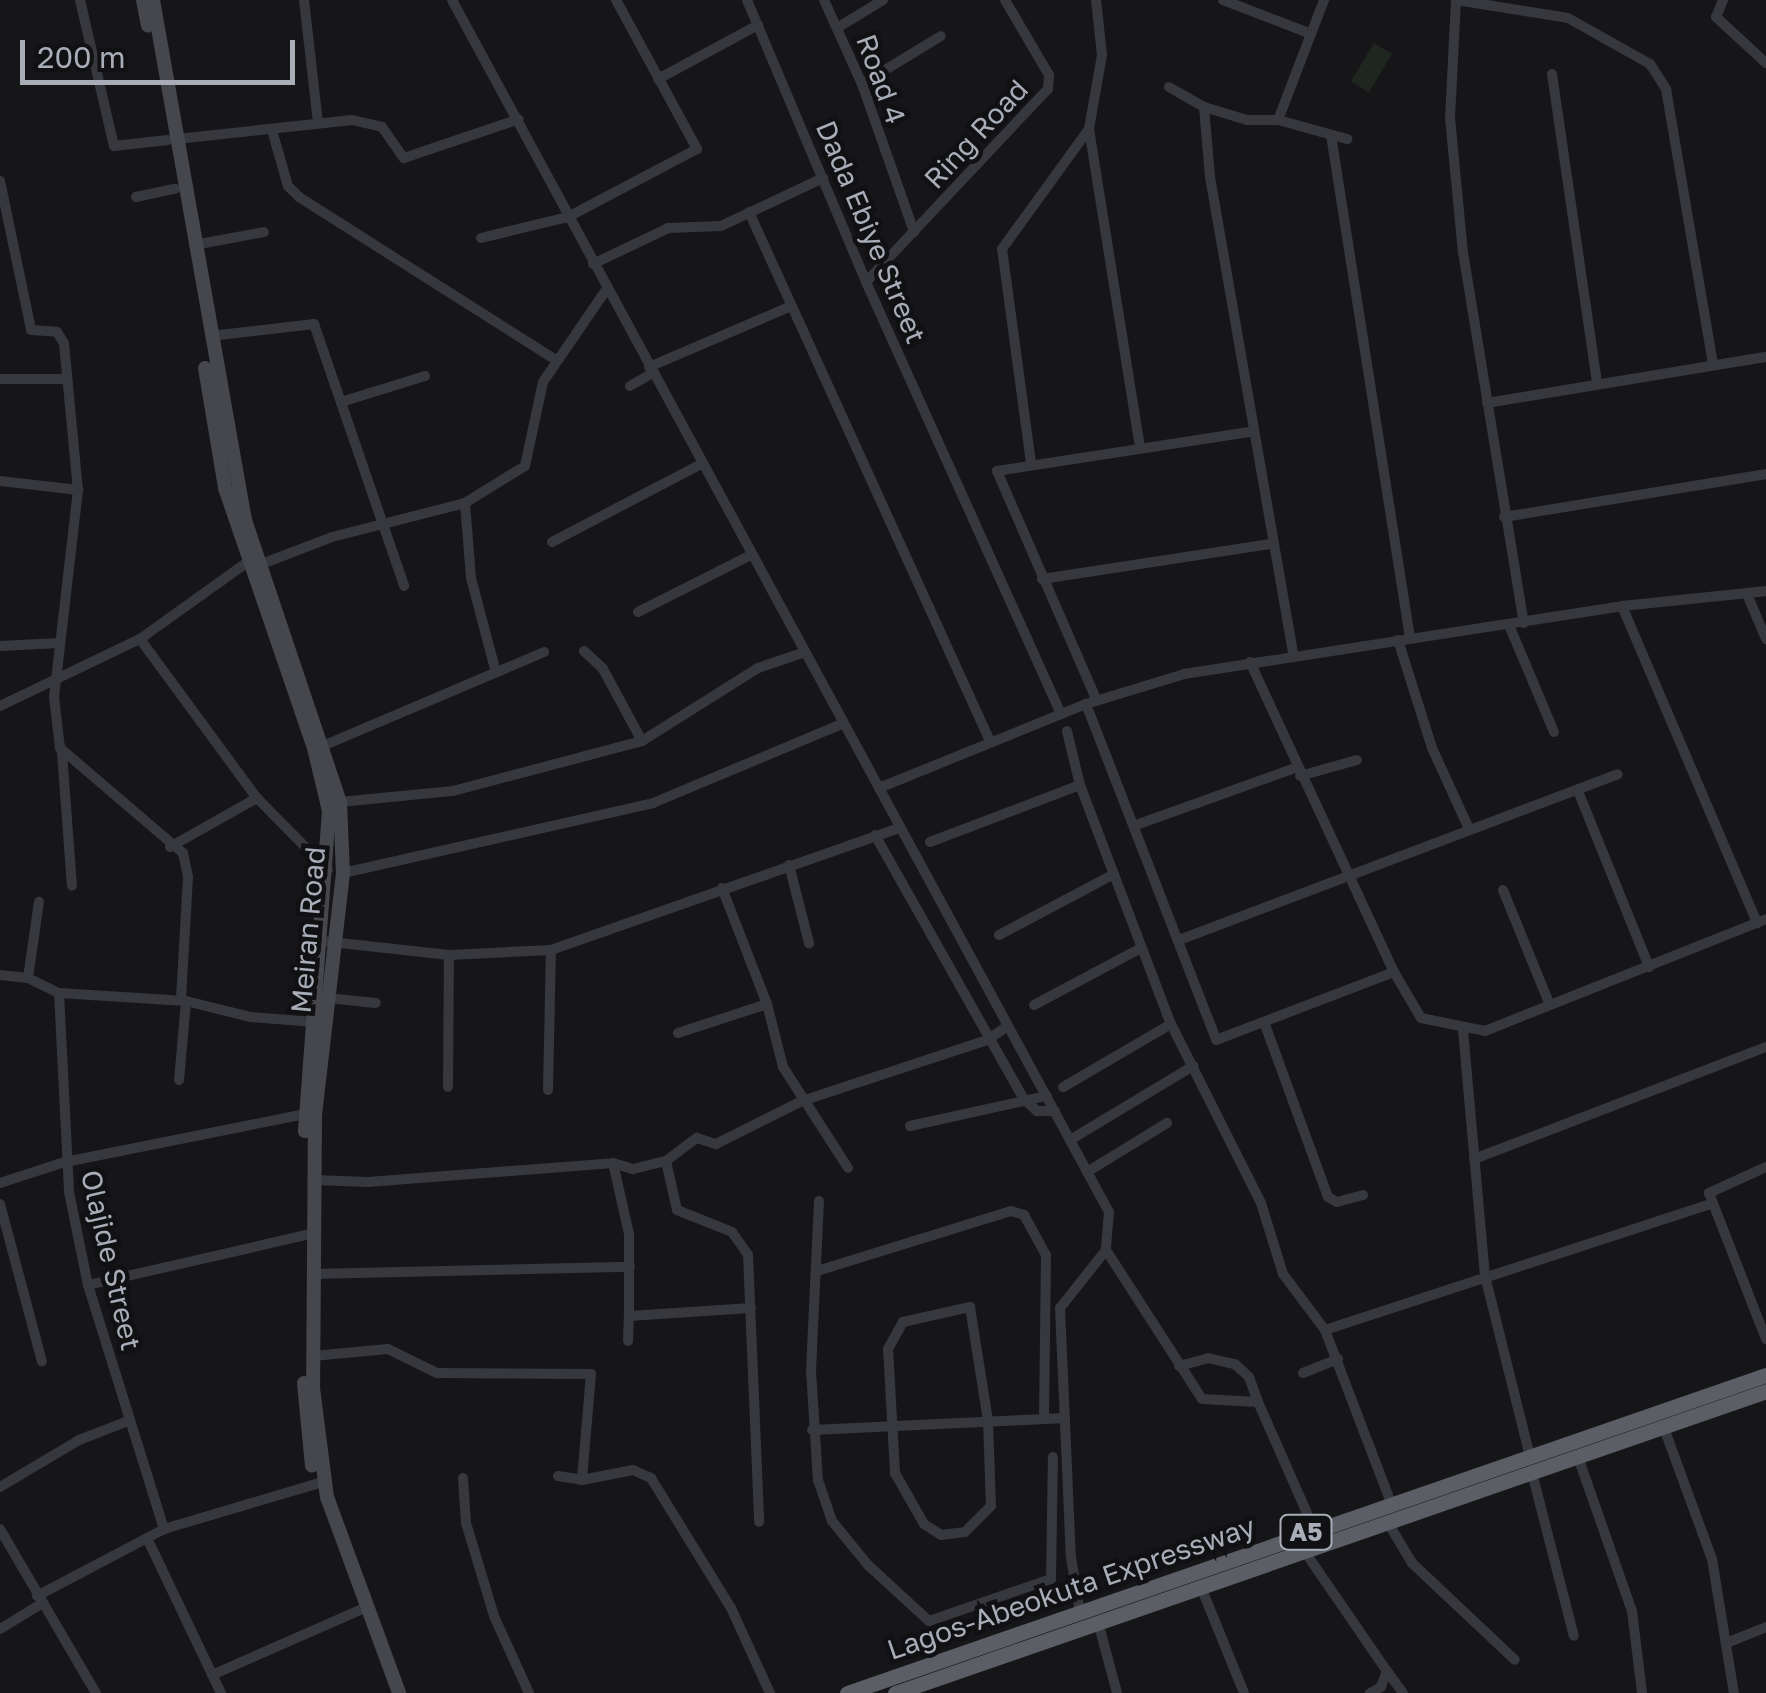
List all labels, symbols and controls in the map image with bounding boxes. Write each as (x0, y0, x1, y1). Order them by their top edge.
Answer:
scale bar (25, 20, 300, 82)
street label: Road 4 (849, 30, 913, 128)
text: 200 m (37, 39, 126, 75)
street label: Ring Road (917, 73, 1035, 195)
street label: Dada Ebiye Street (809, 116, 933, 348)
street label: Meiran Road (284, 845, 332, 1015)
street label: Olajide Street (74, 1167, 148, 1353)
street label: Lagos-Abeokuta Expressway (883, 1509, 1259, 1667)
road number: A5 (1278, 1512, 1334, 1552)

